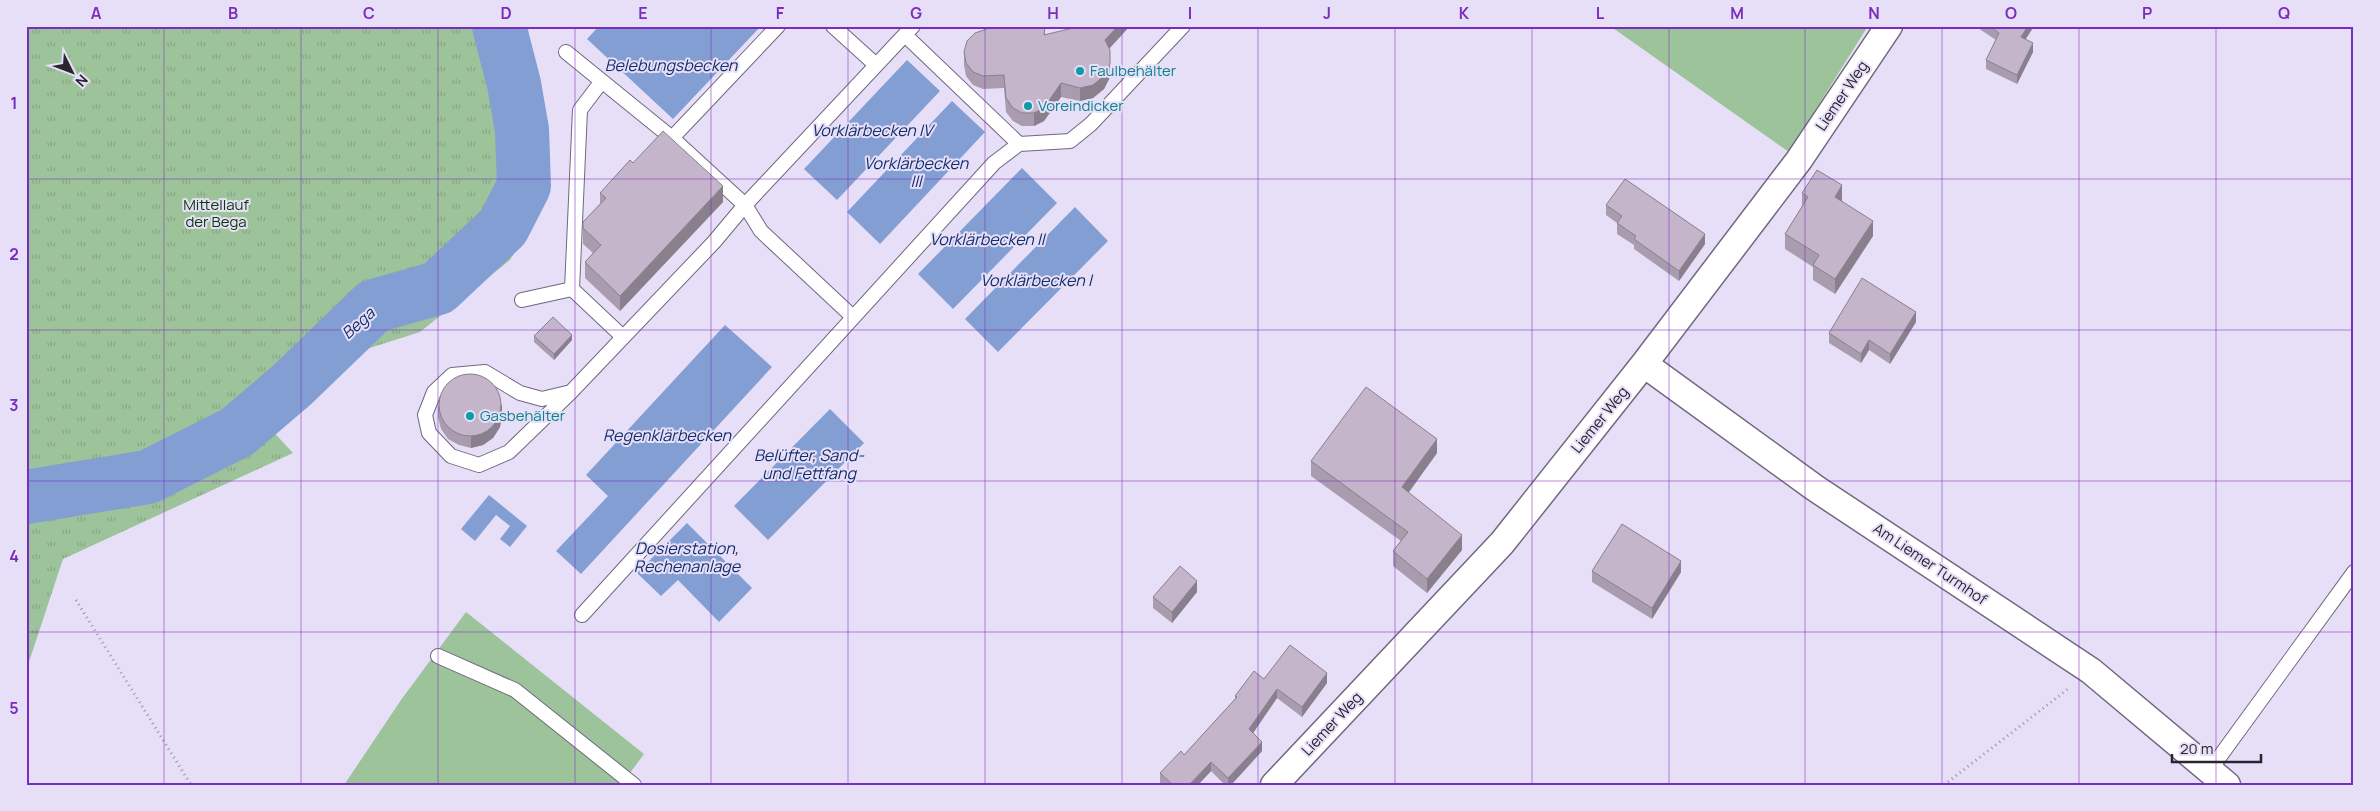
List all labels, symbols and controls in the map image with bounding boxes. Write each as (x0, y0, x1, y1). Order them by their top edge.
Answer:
text: A (91, 2, 102, 24)
text: B (228, 2, 238, 24)
text: C (363, 2, 375, 24)
text: D (500, 2, 512, 24)
text: E (638, 2, 648, 24)
text: F (776, 2, 785, 24)
text: G (910, 2, 922, 24)
text: H (1047, 2, 1059, 24)
text: I (1188, 2, 1192, 24)
text: J (1323, 2, 1331, 24)
text: K (1459, 2, 1470, 24)
text: L (1596, 2, 1605, 24)
text: M (1730, 2, 1744, 24)
text: N (1868, 2, 1880, 24)
text: O (2005, 2, 2017, 24)
text: P (2142, 2, 2152, 24)
text: Q (2278, 2, 2290, 24)
north arrow (48, 48, 98, 98)
water label: Belebungsbecken (605, 54, 738, 76)
street label: Liemer Weg (1810, 57, 1873, 135)
place label: Faulbehälter (1090, 60, 1177, 81)
marker: Faulbehälter (1074, 65, 1086, 77)
text: N (72, 71, 92, 91)
text: 1 (10, 92, 18, 114)
place label: Voreindicker (1038, 95, 1124, 116)
marker: Voreindicker (1022, 100, 1034, 112)
water label: Vorklärbecken IV (812, 119, 936, 141)
water label: Vorklärbecken III (864, 152, 969, 192)
park label: Mittellauf der Bega (183, 194, 249, 232)
water label: Vorklärbecken II (930, 228, 1047, 250)
text: 2 (9, 243, 19, 265)
water label: Vorklärbecken I (980, 269, 1094, 291)
water label: Bega (337, 302, 380, 344)
street label: Liemer Weg (1566, 382, 1633, 458)
text: 3 (9, 394, 19, 416)
place label: Gasbehälter (480, 405, 566, 426)
marker: Gasbehälter (464, 410, 476, 422)
water label: Regenklärbecken (603, 424, 731, 446)
water label: Belüfter, Sand- und Fettfang (754, 444, 865, 484)
street label: Am Liemer Turmhof (1869, 518, 1992, 610)
water label: Dosierstation, Rechenanlage (634, 537, 742, 577)
text: 4 (9, 545, 19, 567)
street label: Liemer Weg (1297, 687, 1367, 760)
text: 5 (9, 697, 19, 719)
scale bar (2172, 731, 2261, 763)
text: 20 m (2180, 738, 2213, 759)

